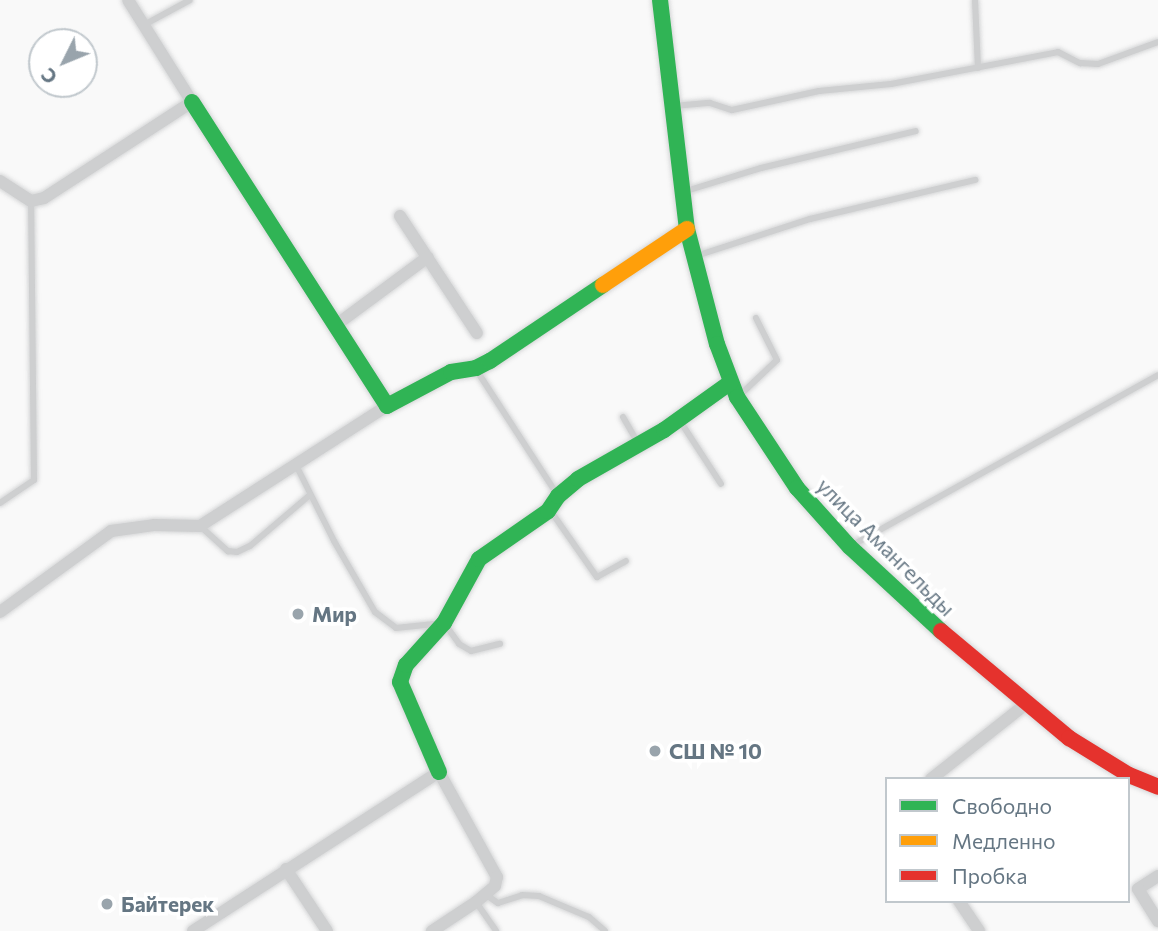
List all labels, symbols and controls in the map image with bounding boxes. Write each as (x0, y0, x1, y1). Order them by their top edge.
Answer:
north arrow (28, 28, 98, 98)
text: С (36, 64, 62, 89)
street label: улица Амангельды (812, 473, 960, 621)
place label: Мир (312, 601, 357, 627)
marker: Мир (290, 606, 306, 622)
place label: СШ № 10 (669, 738, 762, 764)
marker: СШ № 10 (647, 743, 663, 759)
legend (885, 777, 1130, 903)
text: Свободно (952, 793, 1052, 818)
text: Медленно (952, 828, 1056, 853)
text: Пробка (952, 863, 1027, 888)
place label: Байтерек (121, 891, 214, 917)
marker: Байтерек (99, 896, 115, 912)

